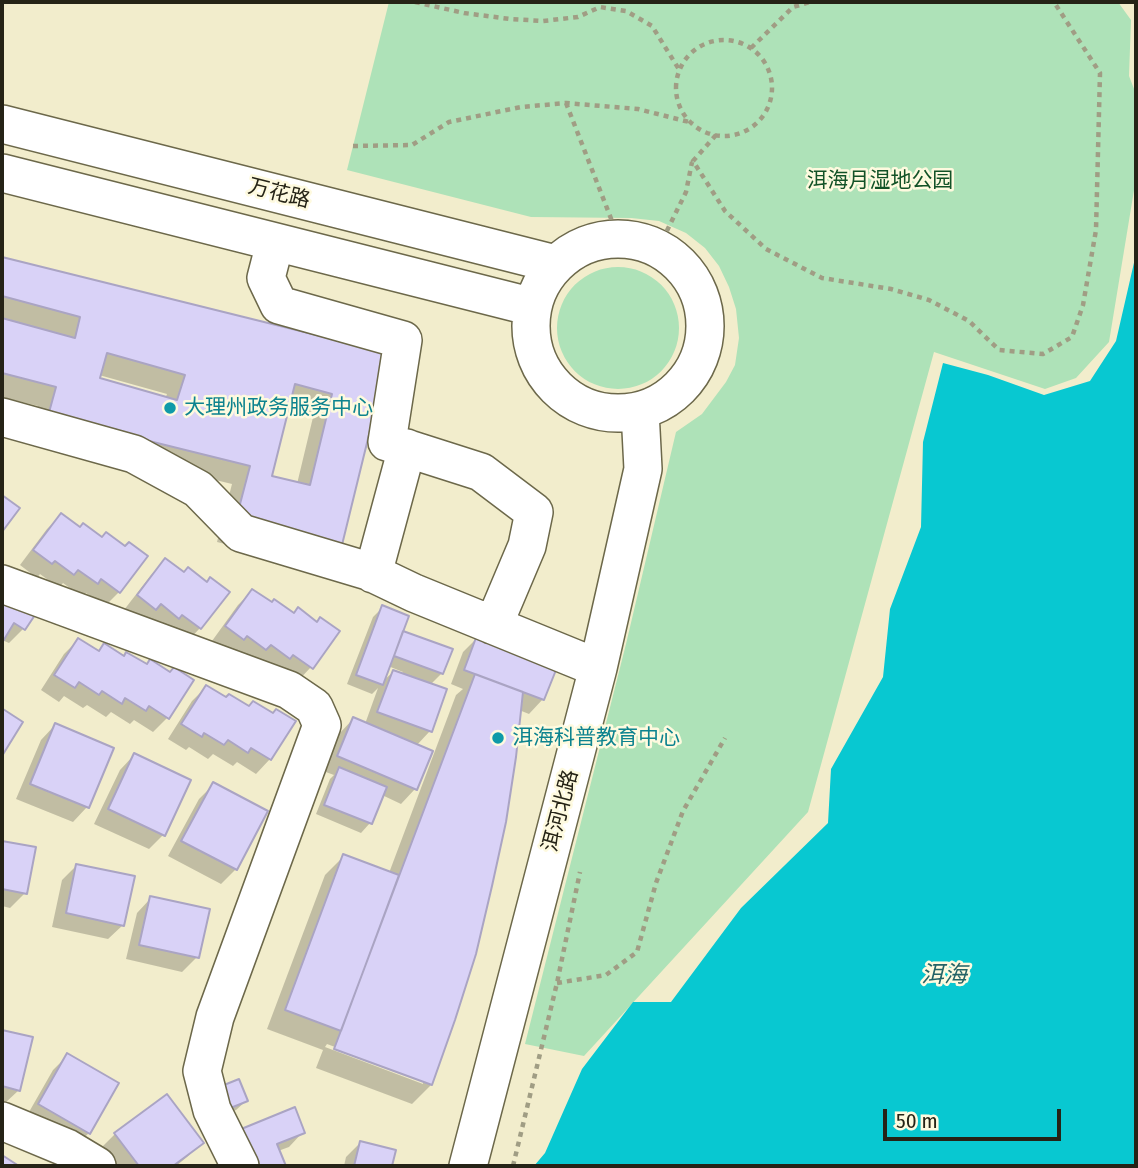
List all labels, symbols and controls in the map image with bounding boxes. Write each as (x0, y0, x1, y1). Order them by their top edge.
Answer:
park label: 洱海月湿地公园 (807, 168, 953, 194)
street label: 万花路 (245, 174, 313, 214)
place label: 大理州政务服务中心 (184, 395, 373, 421)
marker: 大理州政务服务中心 (162, 400, 178, 416)
place label: 洱海科普教育中心 (512, 725, 680, 751)
marker: 洱海科普教育中心 (490, 730, 506, 746)
street label: 洱河北路 (538, 767, 584, 855)
water label: 洱海 (921, 962, 967, 990)
scale bar (886, 1094, 1064, 1138)
text: 50 m (896, 1108, 938, 1134)

